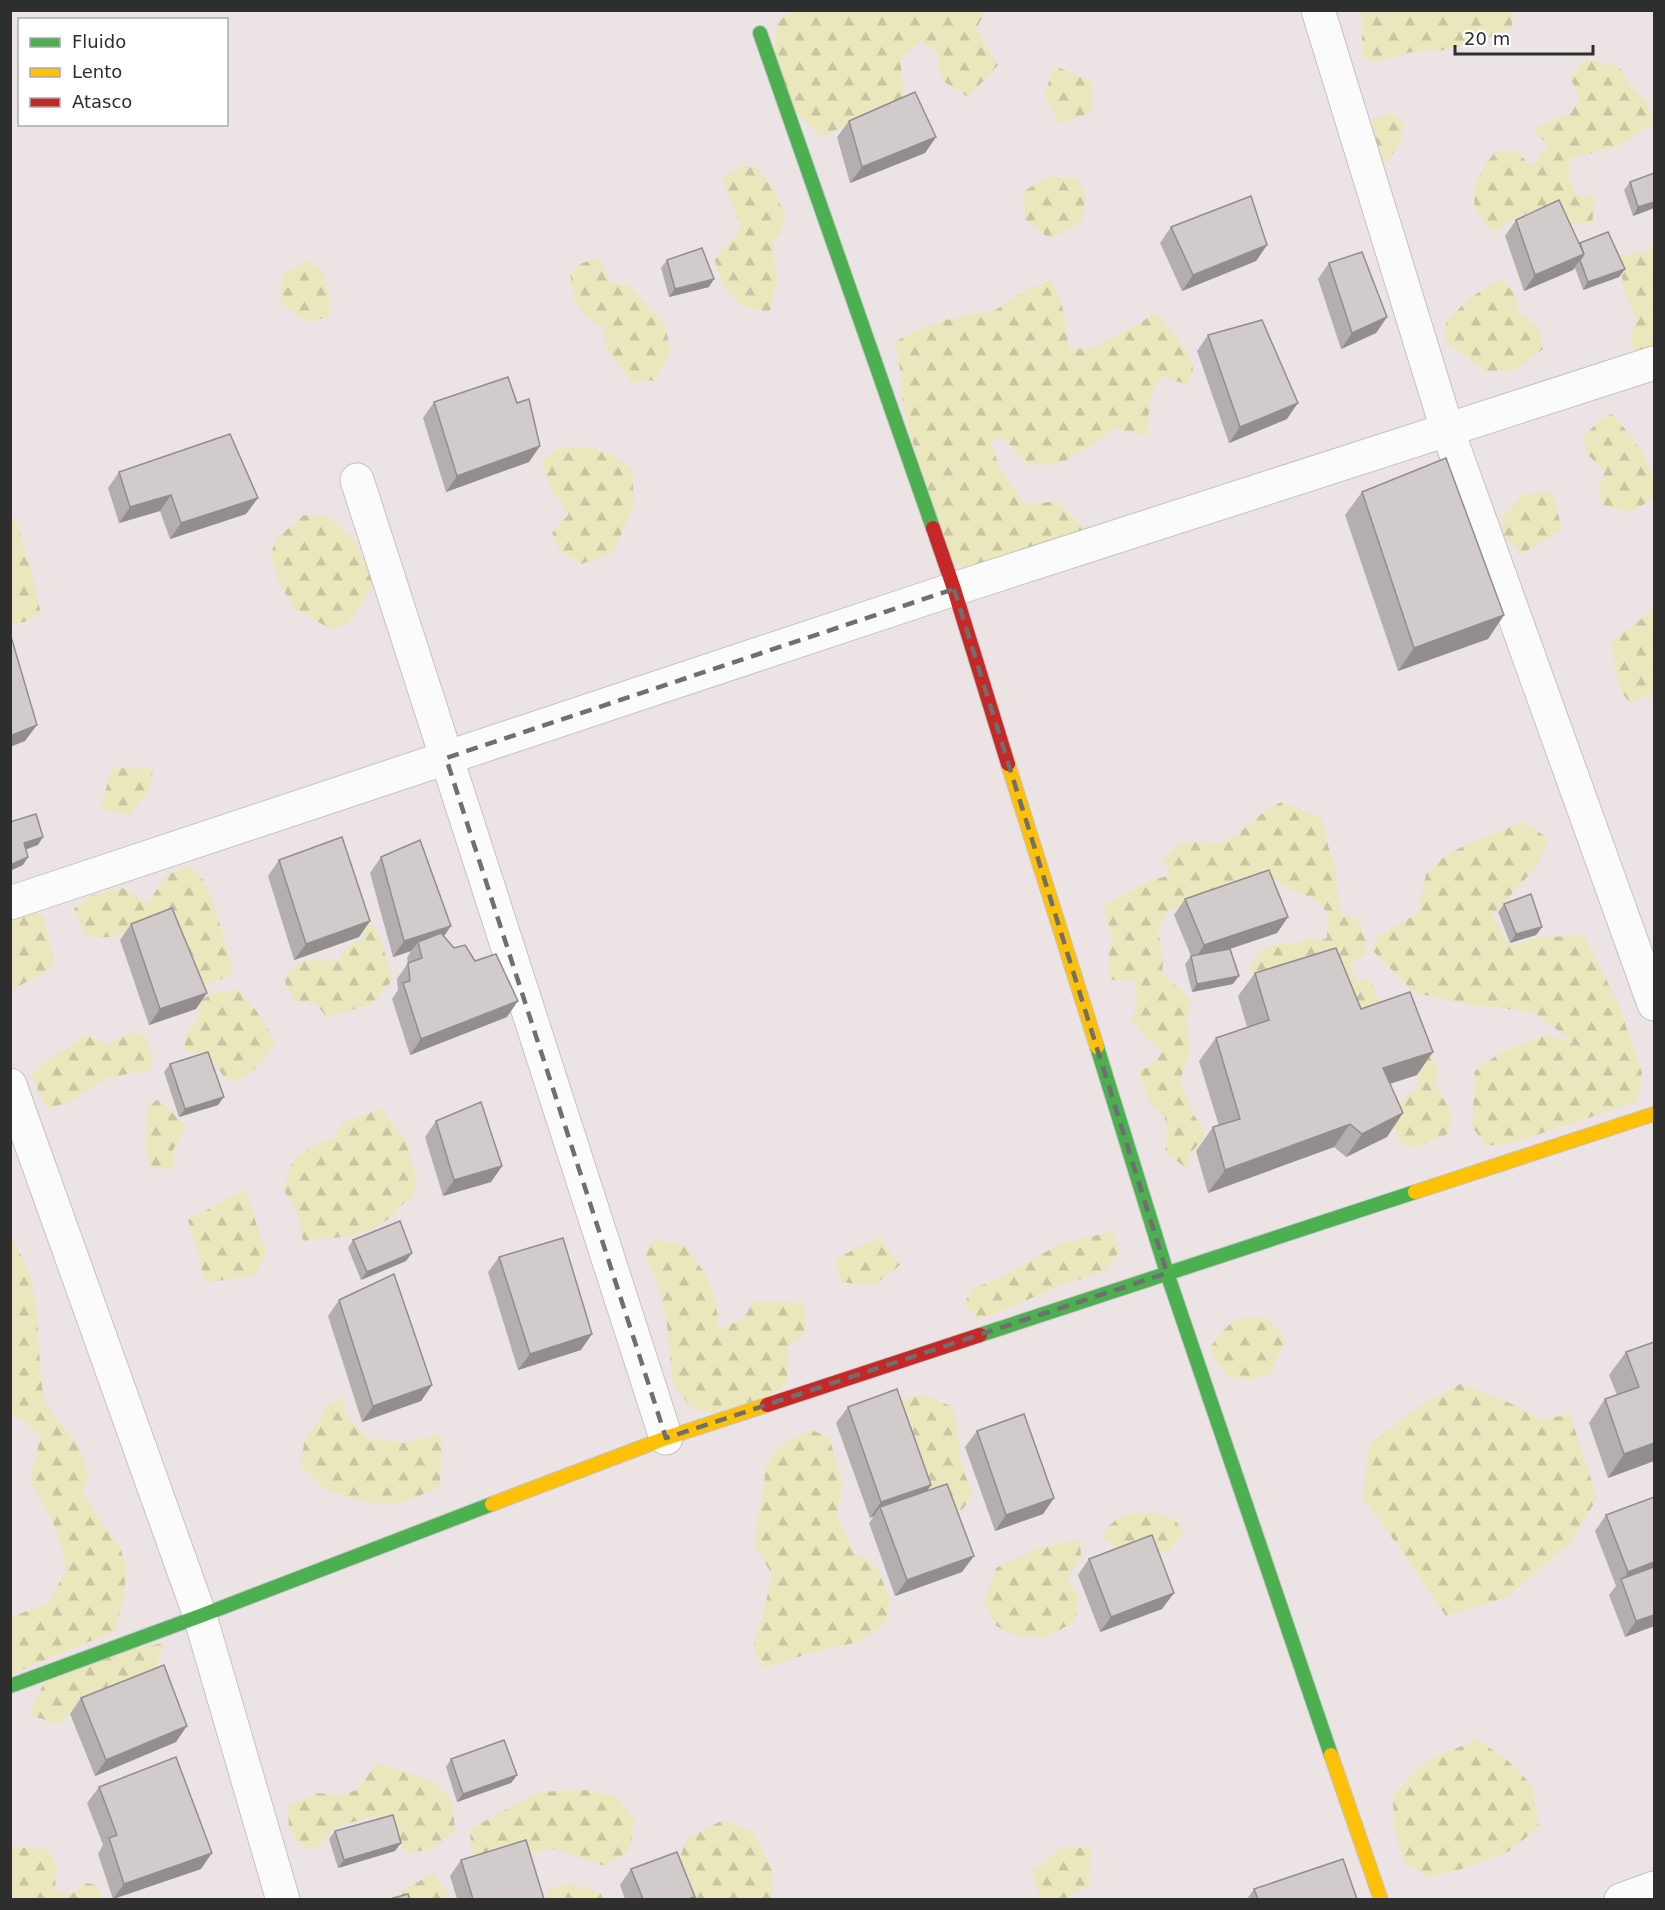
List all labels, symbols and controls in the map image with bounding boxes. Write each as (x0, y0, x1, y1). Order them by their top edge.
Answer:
legend (18, 18, 228, 126)
scale bar (1455, 18, 1593, 56)
text: 20 m (1464, 28, 1510, 49)
text: Fluido (72, 31, 126, 52)
text: Lento (72, 61, 122, 82)
text: Atasco (72, 91, 132, 112)

